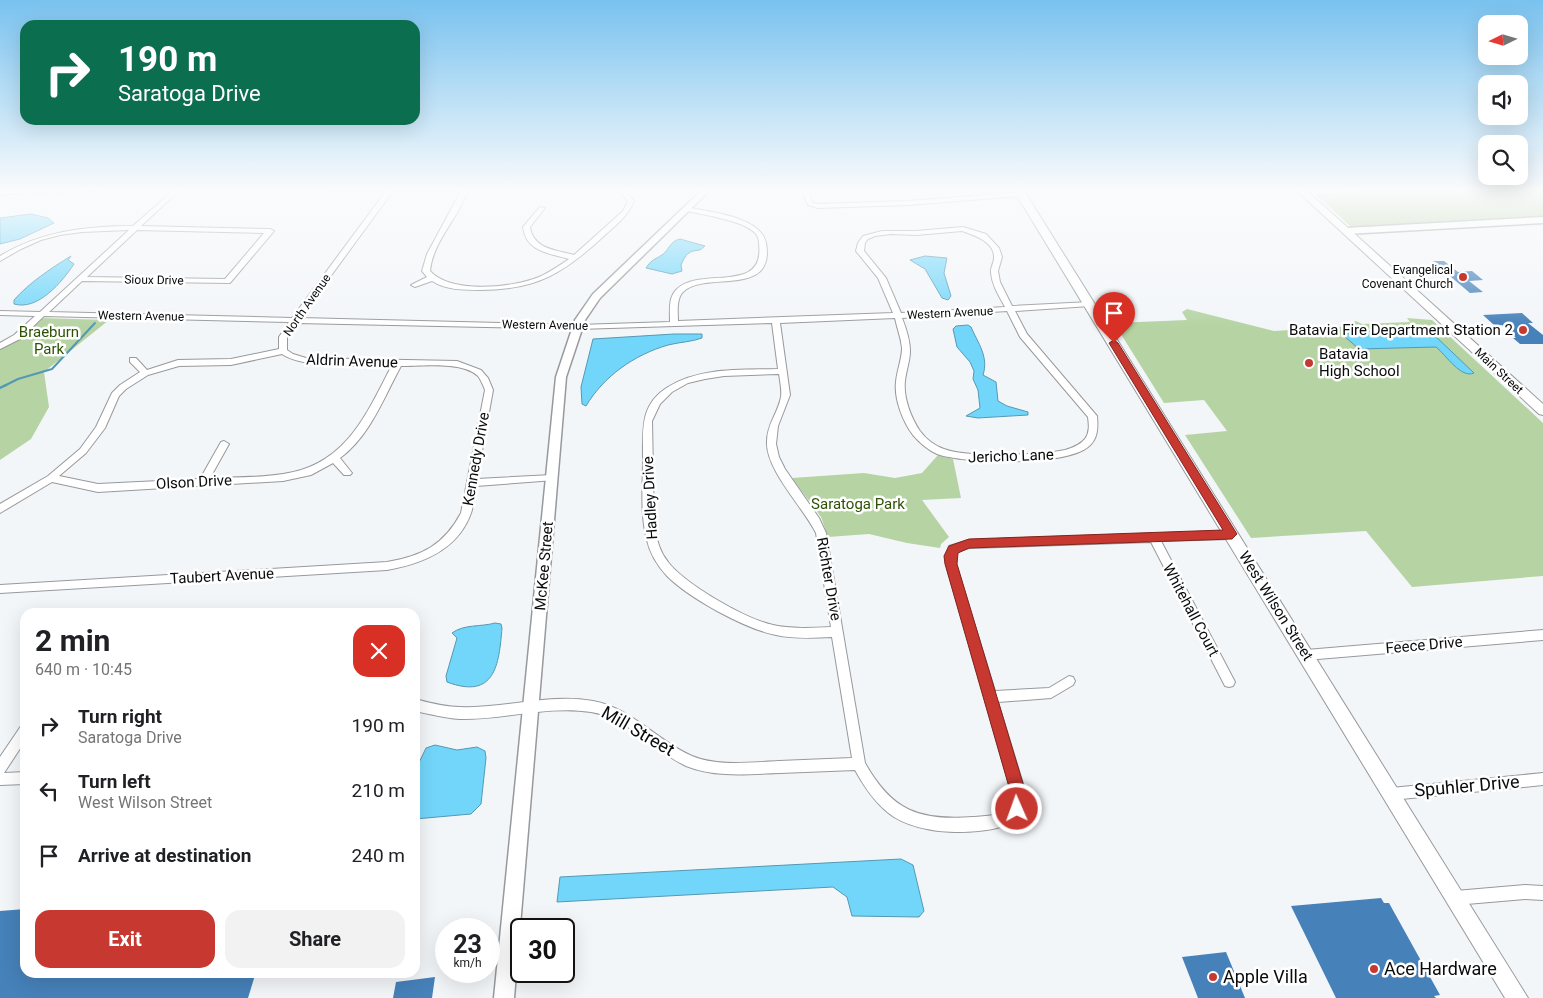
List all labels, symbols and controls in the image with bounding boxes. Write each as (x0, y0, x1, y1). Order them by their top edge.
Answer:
north arrow (1478, 15, 1528, 65)
map controls (1478, 15, 1528, 185)
text: 190 m (118, 39, 217, 80)
icon: right (35, 40, 100, 105)
button: sound (1478, 75, 1528, 125)
text: Saratoga Drive (118, 81, 261, 106)
button: search (1478, 135, 1528, 185)
place label: Evangelical Covenant Church (1362, 263, 1453, 291)
street label: North Avenue (280, 271, 334, 339)
marker: Evangelical Covenant Church (1457, 271, 1469, 283)
street label: Sioux Drive (124, 272, 184, 288)
pin (1093, 292, 1135, 343)
icon: arrive (1100, 299, 1128, 327)
street label: Western Avenue (907, 304, 993, 322)
street label: Western Avenue (98, 308, 184, 324)
street label: Western Avenue (502, 317, 588, 333)
place label: Batavia Fire Department Station 2 (1289, 321, 1513, 339)
park label: Braeburn Park (19, 323, 79, 358)
marker: Batavia Fire Department Station 2 (1517, 324, 1529, 336)
place label: Batavia High School (1319, 345, 1400, 380)
street label: Main Street (1472, 345, 1526, 397)
street label: Aldrin Avenue (306, 350, 398, 372)
marker: Batavia High School (1303, 357, 1315, 369)
street label: Kennedy Drive (459, 411, 493, 507)
street label: Jericho Lane (968, 446, 1054, 466)
street label: Hadley Drive (639, 456, 661, 540)
street label: Olson Drive (156, 471, 232, 493)
park label: Saratoga Park (811, 495, 905, 513)
street label: McKee Street (531, 521, 557, 611)
street label: Richter Drive (813, 536, 845, 622)
street label: West Wilson Street (1235, 548, 1317, 664)
street label: Whitehall Court (1159, 561, 1223, 660)
street label: Taubert Avenue (170, 564, 274, 588)
text: 2 min (35, 623, 110, 658)
button: close (353, 625, 405, 677)
street label: Feece Drive (1385, 633, 1463, 657)
text: 640 m · 10:45 (35, 660, 132, 679)
street label: Mill Street (598, 701, 679, 760)
text: Turn right (78, 705, 162, 728)
icon: right (35, 712, 63, 740)
text: 190 m (352, 714, 405, 737)
text: Saratoga Drive (78, 728, 182, 747)
text: Turn left (78, 770, 151, 793)
street label: Spuhler Drive (1413, 770, 1520, 801)
icon: left (35, 777, 63, 805)
text: 210 m (352, 779, 405, 802)
position arrow (990, 782, 1042, 834)
text: West Wilson Street (78, 793, 212, 812)
icon: arrive (35, 842, 63, 870)
text: Arrive at destination (78, 844, 251, 867)
text: 240 m (352, 844, 405, 867)
button: Exit (35, 910, 215, 968)
button: Share (225, 910, 405, 968)
speed limit sign: 30 (510, 918, 575, 983)
text: 23 (453, 930, 482, 959)
text: km/h (453, 956, 482, 970)
place label: Ace Hardware (1384, 958, 1497, 979)
marker: Ace Hardware (1368, 963, 1380, 975)
place label: Apple Villa (1223, 966, 1308, 987)
marker: Apple Villa (1207, 971, 1219, 983)

